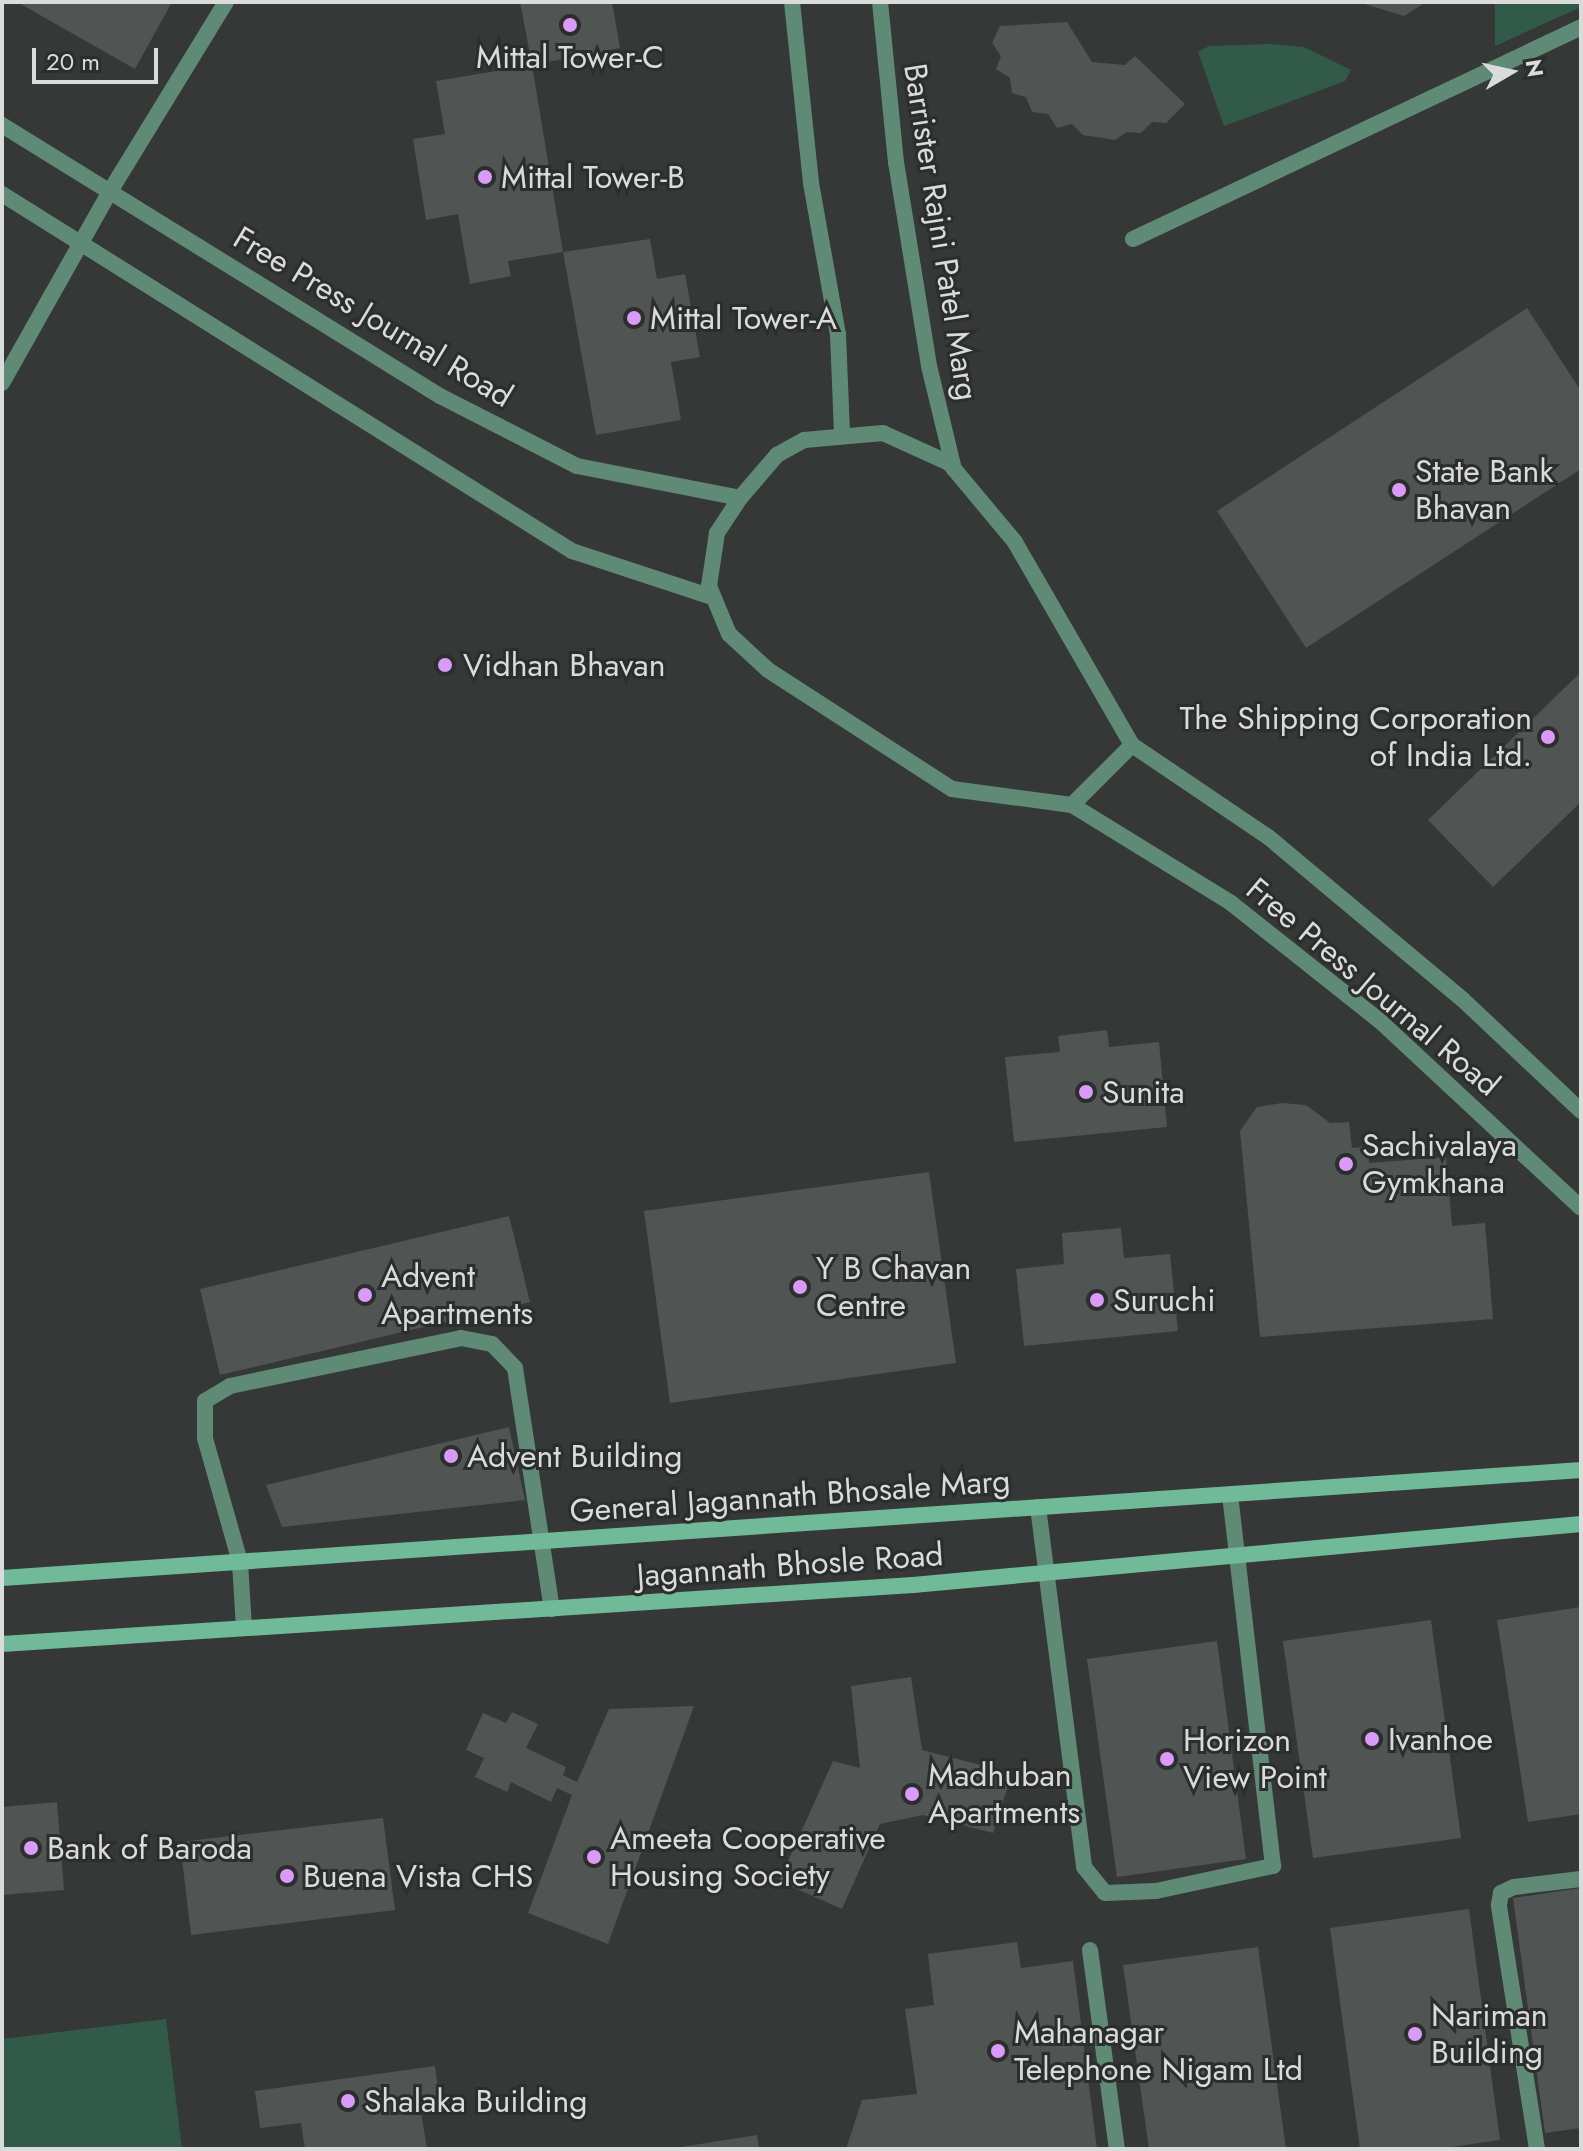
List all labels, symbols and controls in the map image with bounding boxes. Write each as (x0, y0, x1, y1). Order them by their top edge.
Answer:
marker: Mittal Tower-C (561, 16, 579, 34)
scale bar (36, 32, 162, 82)
north arrow (1471, 32, 1551, 112)
place label: Mittal Tower-C (476, 38, 664, 76)
text: 20 m (46, 44, 100, 79)
text: N (1518, 57, 1552, 79)
street label: Barrister Rajni Patel Marg (895, 61, 987, 403)
place label: Mittal Tower-B (501, 158, 685, 196)
marker: Mittal Tower-B (476, 168, 494, 186)
street label: Free Press Journal Road (226, 218, 520, 416)
place label: Mittal Tower-A (650, 299, 837, 337)
marker: Mittal Tower-A (625, 309, 643, 327)
place label: State Bank Bhavan (1415, 453, 1553, 528)
marker: State Bank Bhavan (1390, 481, 1408, 499)
place label: Vidhan Bhavan (463, 646, 665, 684)
marker: Vidhan Bhavan (434, 654, 456, 676)
place label: The Shipping Corporation of India Ltd. (1179, 700, 1532, 775)
marker: The Shipping Corporation of India Ltd. (1539, 728, 1557, 746)
street label: Free Press Journal Road (1239, 870, 1507, 1104)
place label: Sunita (1102, 1073, 1185, 1111)
marker: Sunita (1077, 1083, 1095, 1101)
place label: Sachivalaya Gymkhana (1362, 1127, 1517, 1202)
marker: Sachivalaya Gymkhana (1337, 1155, 1355, 1173)
place label: Y B Chavan Centre (816, 1250, 971, 1325)
place label: Advent Apartments (381, 1258, 533, 1333)
marker: Y B Chavan Centre (791, 1278, 809, 1296)
place label: Suruchi (1113, 1281, 1216, 1319)
marker: Advent Apartments (356, 1286, 374, 1304)
marker: Suruchi (1088, 1291, 1106, 1309)
place label: Advent Building (467, 1437, 682, 1475)
marker: Advent Building (442, 1447, 460, 1465)
street label: General Jagannath Bhosale Marg (568, 1461, 1012, 1531)
street label: Jagannath Bhosle Road (635, 1535, 945, 1595)
place label: Ivanhoe (1388, 1720, 1493, 1758)
place label: Horizon View Point (1183, 1722, 1327, 1797)
marker: Ivanhoe (1363, 1730, 1381, 1748)
marker: Horizon View Point (1158, 1750, 1176, 1768)
place label: Madhuban Apartments (928, 1757, 1080, 1832)
marker: Madhuban Apartments (903, 1785, 921, 1803)
place label: Ameeta Cooperative Housing Society (610, 1820, 886, 1895)
place label: Bank of Baroda (47, 1829, 252, 1867)
marker: Bank of Baroda (22, 1839, 40, 1857)
marker: Ameeta Cooperative Housing Society (585, 1848, 603, 1866)
place label: Buena Vista CHS (303, 1857, 533, 1895)
marker: Buena Vista CHS (278, 1867, 296, 1885)
place label: Nariman Building (1431, 1997, 1548, 2072)
place label: Mahanagar Telephone Nigam Ltd (1014, 2014, 1303, 2089)
marker: Nariman Building (1406, 2025, 1424, 2043)
marker: Mahanagar Telephone Nigam Ltd (989, 2042, 1007, 2060)
place label: Shalaka Building (364, 2082, 587, 2120)
marker: Shalaka Building (339, 2092, 357, 2110)

